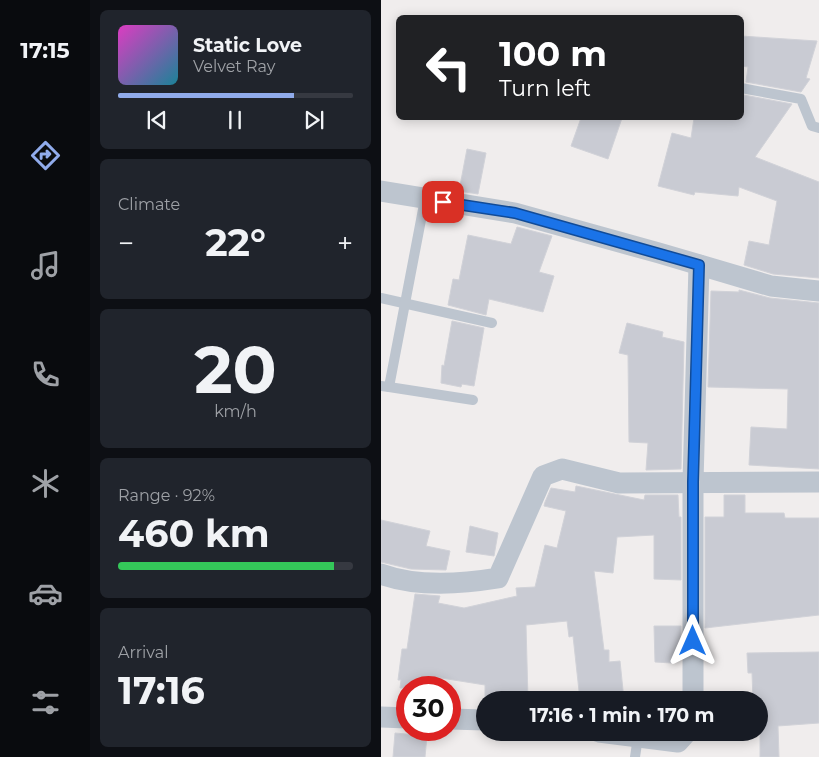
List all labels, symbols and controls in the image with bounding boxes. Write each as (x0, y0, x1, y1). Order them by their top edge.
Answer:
text: 100 m (499, 32, 607, 75)
text: Static Love (193, 34, 302, 57)
icon: left (416, 35, 481, 100)
text: 17:15 (20, 37, 70, 64)
text: Velvet Ray (193, 57, 275, 76)
text: Turn left (499, 75, 591, 102)
icon: previous (143, 106, 171, 134)
icon: pause (221, 106, 249, 134)
icon: next (300, 106, 328, 134)
icon: directions (28, 138, 63, 173)
pin (422, 181, 464, 223)
icon: arrive (429, 188, 457, 216)
text: Climate (118, 195, 180, 214)
text: 22° (205, 219, 266, 266)
text: − (118, 226, 134, 260)
text: + (337, 226, 353, 260)
icon: music (28, 248, 63, 283)
text: 20 (194, 330, 277, 409)
icon: phone (28, 357, 63, 392)
text: km/h (214, 402, 257, 421)
icon: climate (28, 466, 63, 501)
text: Range · 92% (118, 486, 215, 505)
text: 460 km (118, 510, 270, 557)
icon: car (28, 576, 63, 611)
position arrow (666, 614, 718, 666)
text: Arrival (118, 643, 168, 662)
text: 17:16 (118, 667, 205, 714)
speed limit sign: 30 (396, 676, 461, 741)
icon: filters (28, 685, 63, 720)
text: 17:16 · 1 min · 170 m (529, 704, 715, 727)

